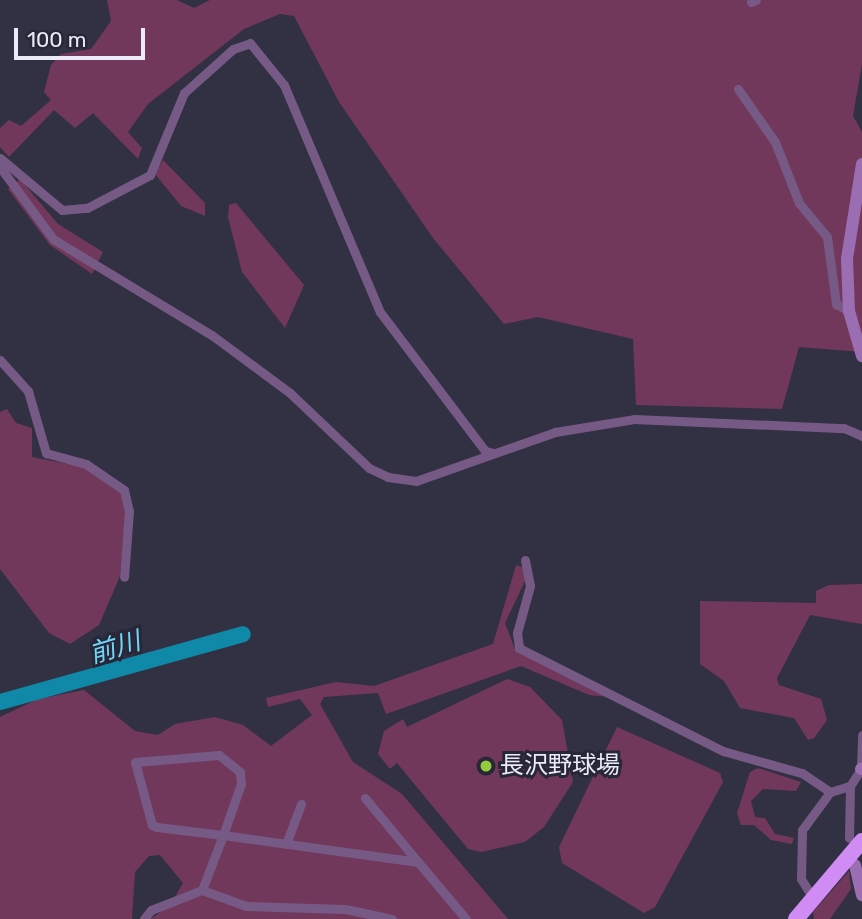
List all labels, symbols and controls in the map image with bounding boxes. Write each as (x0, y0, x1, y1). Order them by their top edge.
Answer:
scale bar (18, 14, 149, 58)
text: 100 m (27, 27, 86, 52)
water label: 前川 (86, 625, 144, 671)
place label: 長沢野球場 (500, 752, 620, 780)
marker: 長沢野球場 (478, 758, 494, 774)

